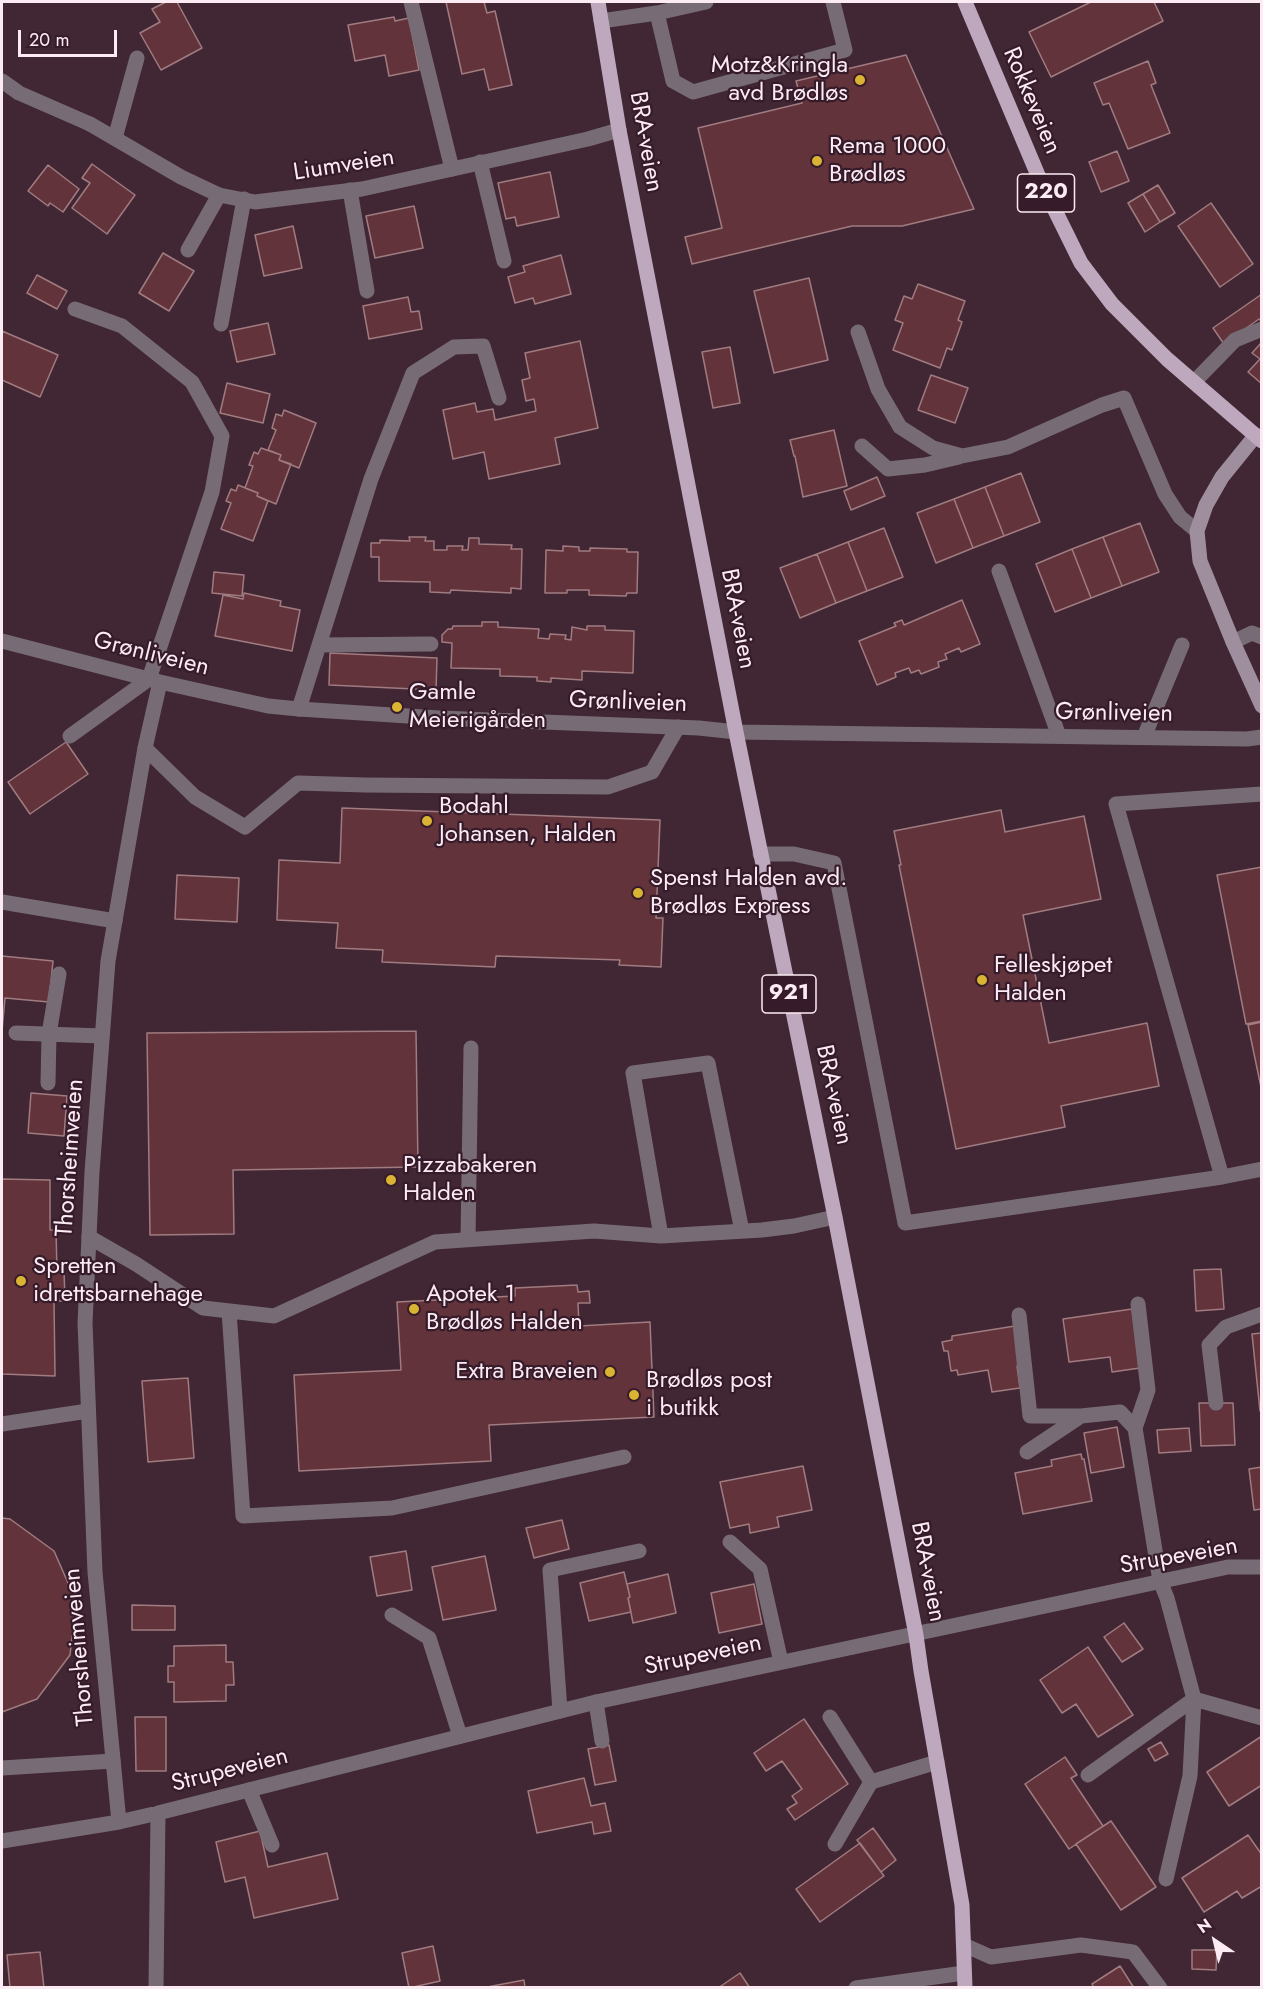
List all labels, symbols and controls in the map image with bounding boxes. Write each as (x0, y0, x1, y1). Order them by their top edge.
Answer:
scale bar (21, 18, 120, 56)
text: 20 m (29, 27, 69, 53)
street label: Rokkeveien (996, 43, 1066, 159)
place label: Motz&Kringla avd Brødløs (711, 52, 848, 108)
marker: Motz&Kringla avd Brødløs (853, 73, 867, 87)
street label: BRA-veien (622, 90, 668, 194)
place label: Rema 1000 Brødløs (829, 133, 946, 189)
street label: Liumveien (291, 144, 397, 188)
marker: Rema 1000 Brødløs (810, 154, 824, 168)
road number: 220 (1018, 174, 1074, 212)
street label: BRA-veien (713, 566, 761, 672)
street label: Grønliveien (90, 627, 212, 683)
place label: Gamle Meierigården (409, 679, 546, 735)
street label: Grønliveien (569, 687, 687, 719)
street label: Grønliveien (1055, 699, 1173, 729)
marker: Gamle Meierigården (390, 700, 404, 714)
place label: Bodahl Johansen, Halden (439, 793, 617, 849)
marker: Bodahl Johansen, Halden (420, 814, 434, 828)
place label: Spenst Halden avd. Brødløs Express (650, 865, 847, 921)
marker: Spenst Halden avd. Brødløs Express (631, 886, 645, 900)
place label: Felleskjøpet Halden (994, 952, 1112, 1008)
marker: Felleskjøpet Halden (975, 973, 989, 987)
road number: 921 (762, 975, 816, 1013)
street label: BRA-veien (808, 1042, 858, 1148)
street label: Thorsheimveien (51, 1078, 91, 1238)
place label: Pizzabakeren Halden (403, 1152, 537, 1208)
marker: Pizzabakeren Halden (384, 1173, 398, 1187)
place label: Spretten idrettsbarnehage (33, 1253, 203, 1309)
marker: Spretten idrettsbarnehage (14, 1274, 28, 1288)
place label: Apotek 1 Brødløs Halden (426, 1281, 583, 1337)
marker: Apotek 1 Brødløs Halden (407, 1302, 421, 1316)
place label: Extra Braveien (455, 1358, 598, 1386)
marker: Extra Braveien (603, 1365, 617, 1379)
place label: Brødløs post i butikk (646, 1367, 772, 1423)
marker: Brødløs post i butikk (627, 1388, 641, 1402)
street label: BRA-veien (903, 1519, 951, 1625)
street label: Strupeveien (1118, 1532, 1240, 1582)
street label: Thorsheimveien (59, 1567, 101, 1727)
street label: Strupeveien (642, 1630, 764, 1682)
street label: Strupeveien (169, 1743, 291, 1799)
north arrow (1185, 1911, 1245, 1971)
text: N (1193, 1913, 1216, 1939)

